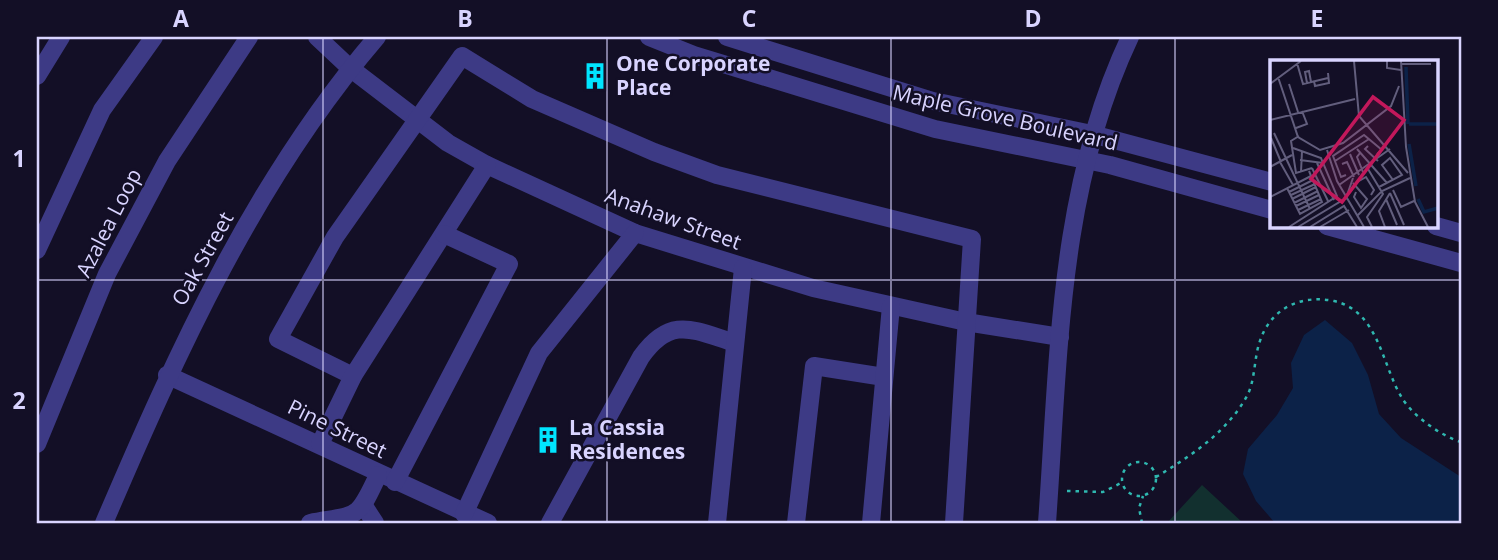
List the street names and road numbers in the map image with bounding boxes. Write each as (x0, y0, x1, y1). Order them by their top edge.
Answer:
street label: Maple Grove Boulevard (890, 78, 1120, 157)
street label: Azalea Loop (69, 164, 147, 282)
street label: Anahaw Street (601, 180, 745, 256)
street label: Oak Street (165, 207, 239, 310)
street label: Pine Street (283, 392, 392, 464)

